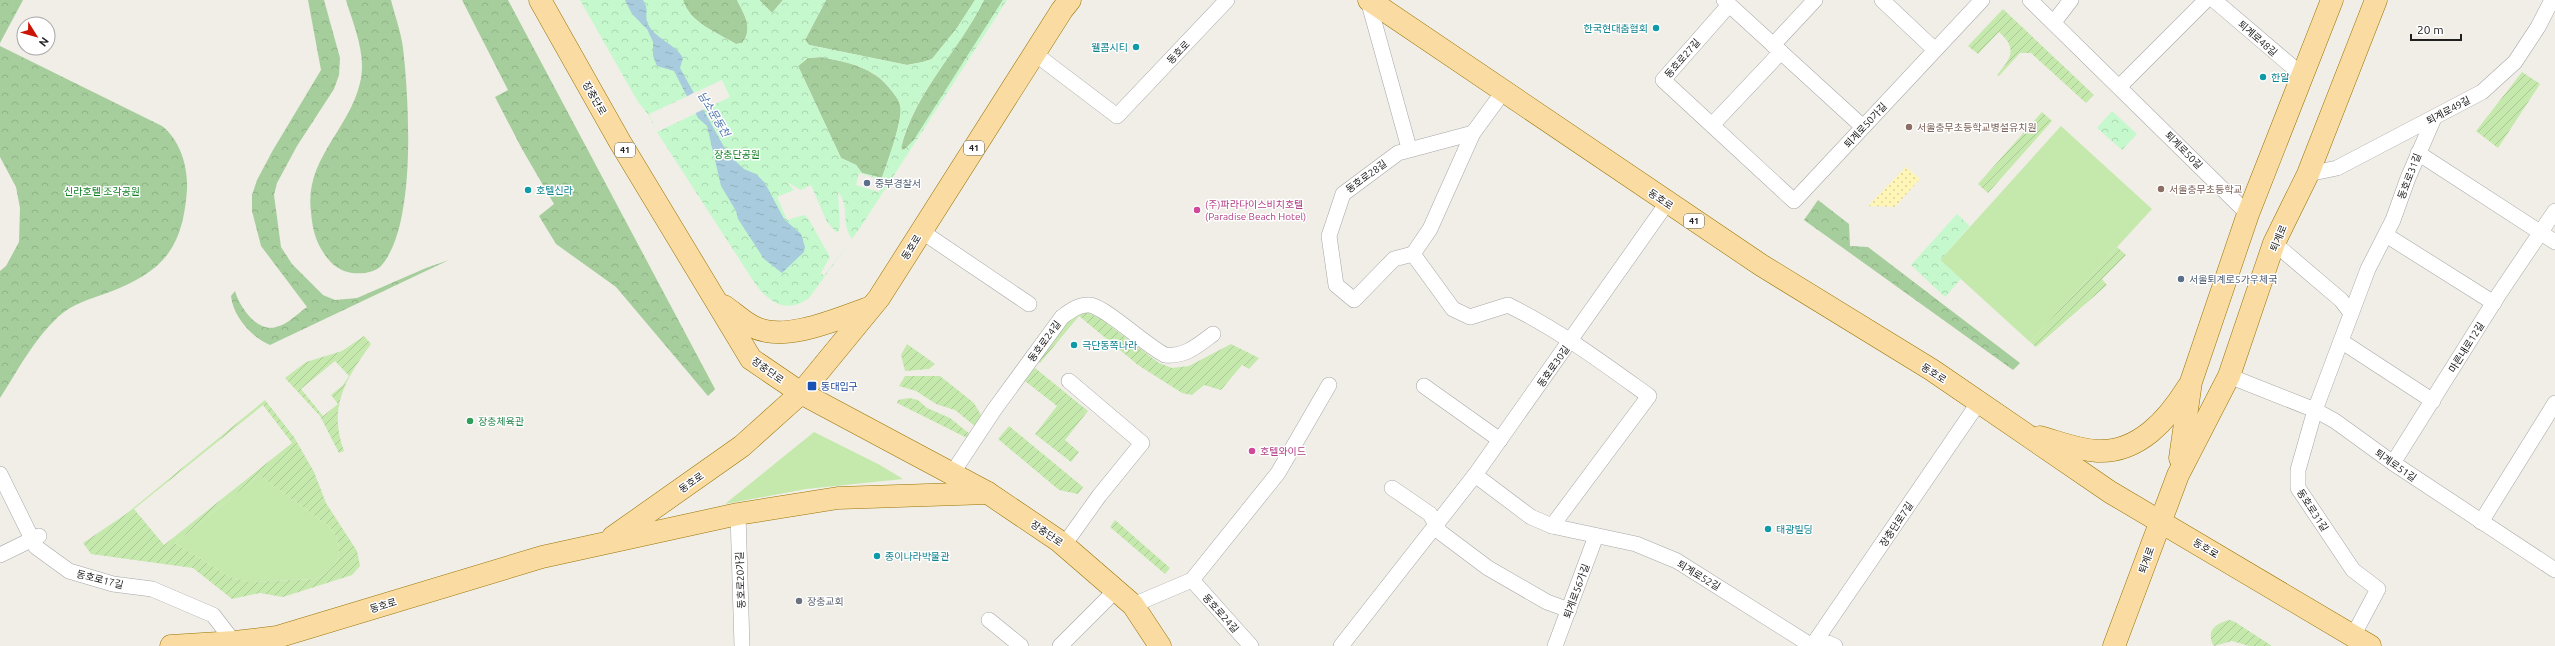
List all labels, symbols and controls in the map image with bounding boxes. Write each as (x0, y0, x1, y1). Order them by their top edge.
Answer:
north arrow (16, 16, 56, 56)
scale bar (2411, 16, 2461, 42)
street label: 퇴계로48길 (2236, 18, 2279, 58)
place label: 한국현대춤협회 (1584, 23, 1648, 34)
marker: 한국현대춤협회 (1651, 23, 1661, 33)
text: 20 m (2417, 23, 2444, 36)
text: N (37, 35, 51, 49)
street label: 동호로27길 (1662, 37, 1702, 80)
street label: 동호로 (1165, 39, 1192, 66)
place label: 웰콤시티 (1091, 42, 1128, 53)
marker: 웰콤시티 (1131, 42, 1141, 52)
marker: 한알 (2258, 72, 2268, 82)
place label: 한알 (2271, 72, 2289, 83)
street label: 장충단로 (581, 80, 609, 117)
water label: 남소문동천 (696, 89, 733, 140)
street label: 퇴계로49길 (2424, 94, 2472, 127)
street label: 퇴계로50가길 (1842, 101, 1889, 150)
marker: 서울충무초등학교병설유치원 (1904, 122, 1914, 132)
place label: 서울충무초등학교병설유치원 (1917, 122, 2037, 133)
street label: 퇴계로50길 (2163, 129, 2205, 171)
road number: 41 (964, 141, 984, 155)
road number: 41 (615, 143, 635, 157)
park label: 장충단공원 (714, 149, 760, 160)
street label: 동호로31길 (2396, 152, 2423, 201)
street label: 동호로28길 (1344, 158, 1389, 195)
marker: 중부경찰서 (862, 178, 872, 188)
place label: 중부경찰서 (875, 178, 921, 189)
marker: 서울충무초등학교 (2156, 184, 2166, 194)
place label: 서울충무초등학교 (2169, 184, 2243, 195)
marker: 호텔신라 (523, 185, 533, 195)
place label: 호텔신라 (536, 185, 574, 196)
park label: 신라호텔 조각공원 (64, 186, 140, 197)
street label: 동호로 (1646, 187, 1675, 212)
place label: (주)파라다이스비치호텔 (Paradise Beach Hotel) (1205, 199, 1306, 222)
marker: (주)파라다이스비치호텔 (Paradise Beach Hotel) (1192, 205, 1202, 215)
road number: 41 (1684, 214, 1704, 228)
street label: 퇴계로 (2268, 223, 2289, 253)
street label: 동호로 (899, 233, 923, 262)
marker: 서울퇴계로5가우체국 (2176, 274, 2186, 284)
place label: 서울퇴계로5가우체국 (2189, 274, 2277, 285)
street label: 동호로24길 (1026, 319, 1063, 364)
street label: 마른내로12길 (2447, 320, 2486, 374)
marker: 극단동쪽나라 (1069, 340, 1079, 350)
place label: 극단동쪽나라 (1082, 340, 1138, 351)
street label: 동호로30길 (1535, 343, 1572, 389)
street label: 장충단로 (750, 355, 786, 386)
street label: 동호로 (1919, 361, 1948, 386)
marker: 동대입구 (806, 380, 818, 392)
place label: 동대입구 (821, 381, 858, 392)
marker: 장충체육관 (465, 416, 475, 426)
place label: 장충체육관 (478, 416, 525, 427)
marker: 호텔와이드 (1247, 446, 1257, 456)
place label: 호텔와이드 (1260, 446, 1306, 457)
street label: 퇴계로51길 (2373, 447, 2419, 484)
street label: 동호로 (677, 470, 706, 495)
street label: 동호로31길 (2295, 487, 2330, 533)
street label: 장충단로7길 (1877, 500, 1915, 549)
street label: 장충단로 (1028, 518, 1065, 548)
marker: 태광빌딩 (1763, 524, 1773, 534)
place label: 태광빌딩 (1776, 524, 1813, 535)
street label: 동호로 (2191, 537, 2220, 560)
street label: 퇴계로 (2137, 545, 2156, 575)
street label: 동호로20가길 (734, 551, 747, 609)
marker: 종이나라박물관 (872, 551, 882, 561)
place label: 종이나라박물관 (885, 551, 950, 562)
street label: 퇴계로52길 (1675, 558, 1722, 593)
street label: 퇴계로56가길 (1562, 562, 1591, 620)
street label: 동호로17길 (75, 568, 125, 591)
street label: 동호로24길 (1200, 592, 1241, 635)
street label: 동호로 (368, 596, 398, 615)
marker: 장충교회 (794, 596, 804, 606)
place label: 장충교회 (807, 596, 844, 607)

